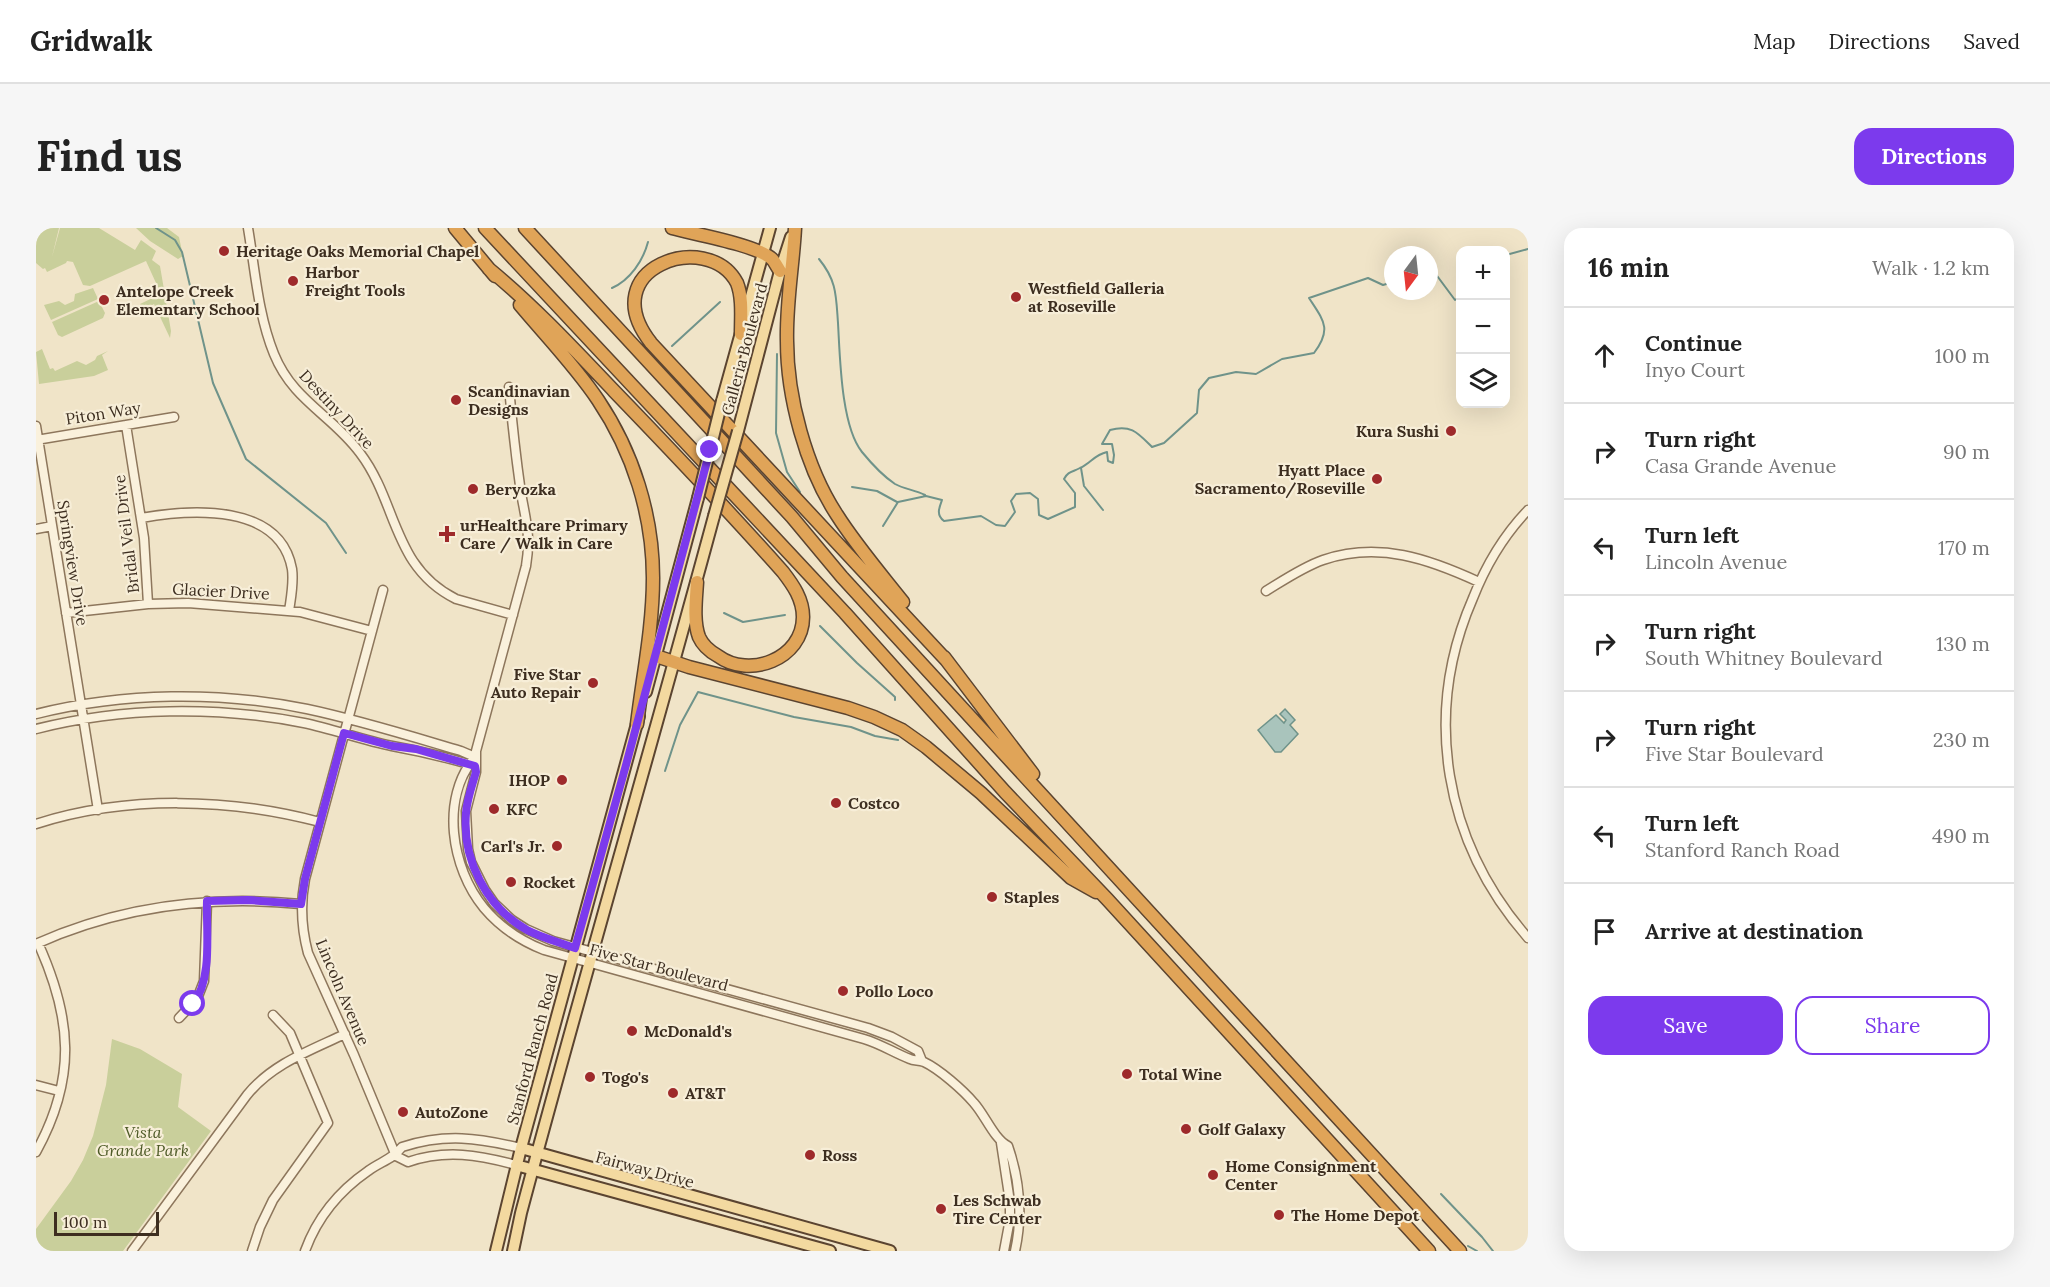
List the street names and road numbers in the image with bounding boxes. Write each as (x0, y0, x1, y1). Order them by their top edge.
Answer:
street label: Galleria Boulevard (717, 280, 771, 417)
street label: Destiny Drive (295, 365, 379, 453)
street label: Piton Way (64, 397, 143, 429)
street label: Bridal Veil Drive (109, 473, 143, 594)
street label: Springview Drive (53, 499, 93, 628)
street label: Glacier Drive (172, 578, 271, 604)
street label: Lincoln Avenue (312, 936, 375, 1049)
street label: Five Star Boulevard (587, 939, 731, 995)
street label: Stanford Ranch Road (502, 971, 562, 1127)
street label: Fairway Drive (593, 1146, 697, 1192)

